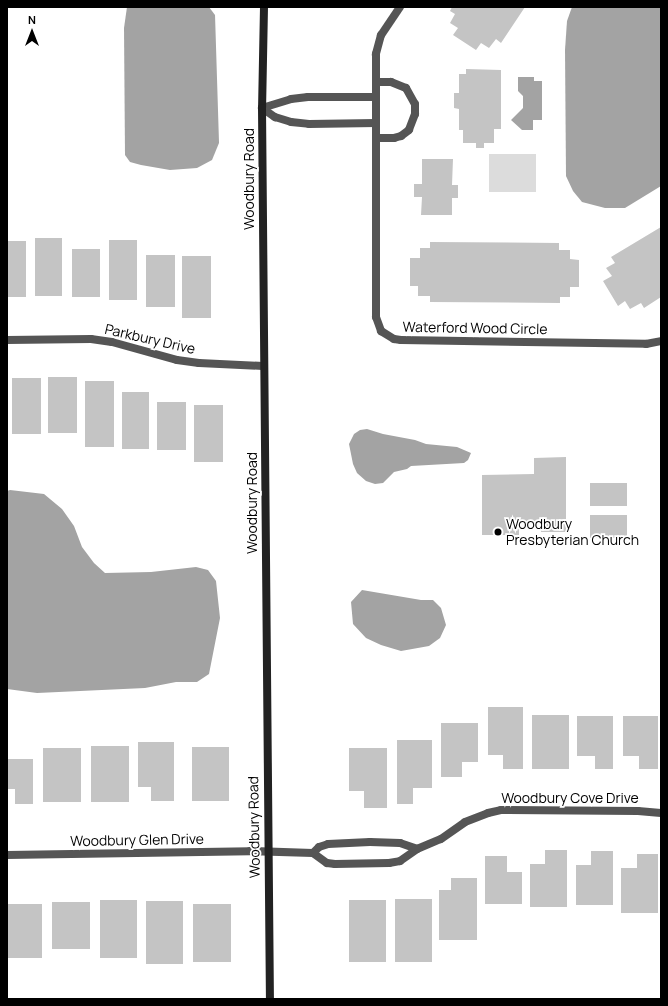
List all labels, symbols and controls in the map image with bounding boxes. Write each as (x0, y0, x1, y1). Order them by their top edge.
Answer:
north arrow (12, 12, 52, 52)
text: N (28, 12, 36, 27)
street label: Woodbury Road (241, 128, 257, 230)
street label: Waterford Wood Circle (402, 318, 548, 338)
street label: Parkbury Drive (103, 320, 197, 358)
street label: Woodbury Road (244, 452, 260, 554)
place label: Woodbury Presbyterian Church (506, 516, 639, 548)
marker: Woodbury Presbyterian Church (493, 527, 503, 537)
street label: Woodbury Road (245, 776, 263, 878)
street label: Woodbury Cove Drive (501, 790, 639, 806)
street label: Woodbury Glen Drive (70, 830, 204, 850)

